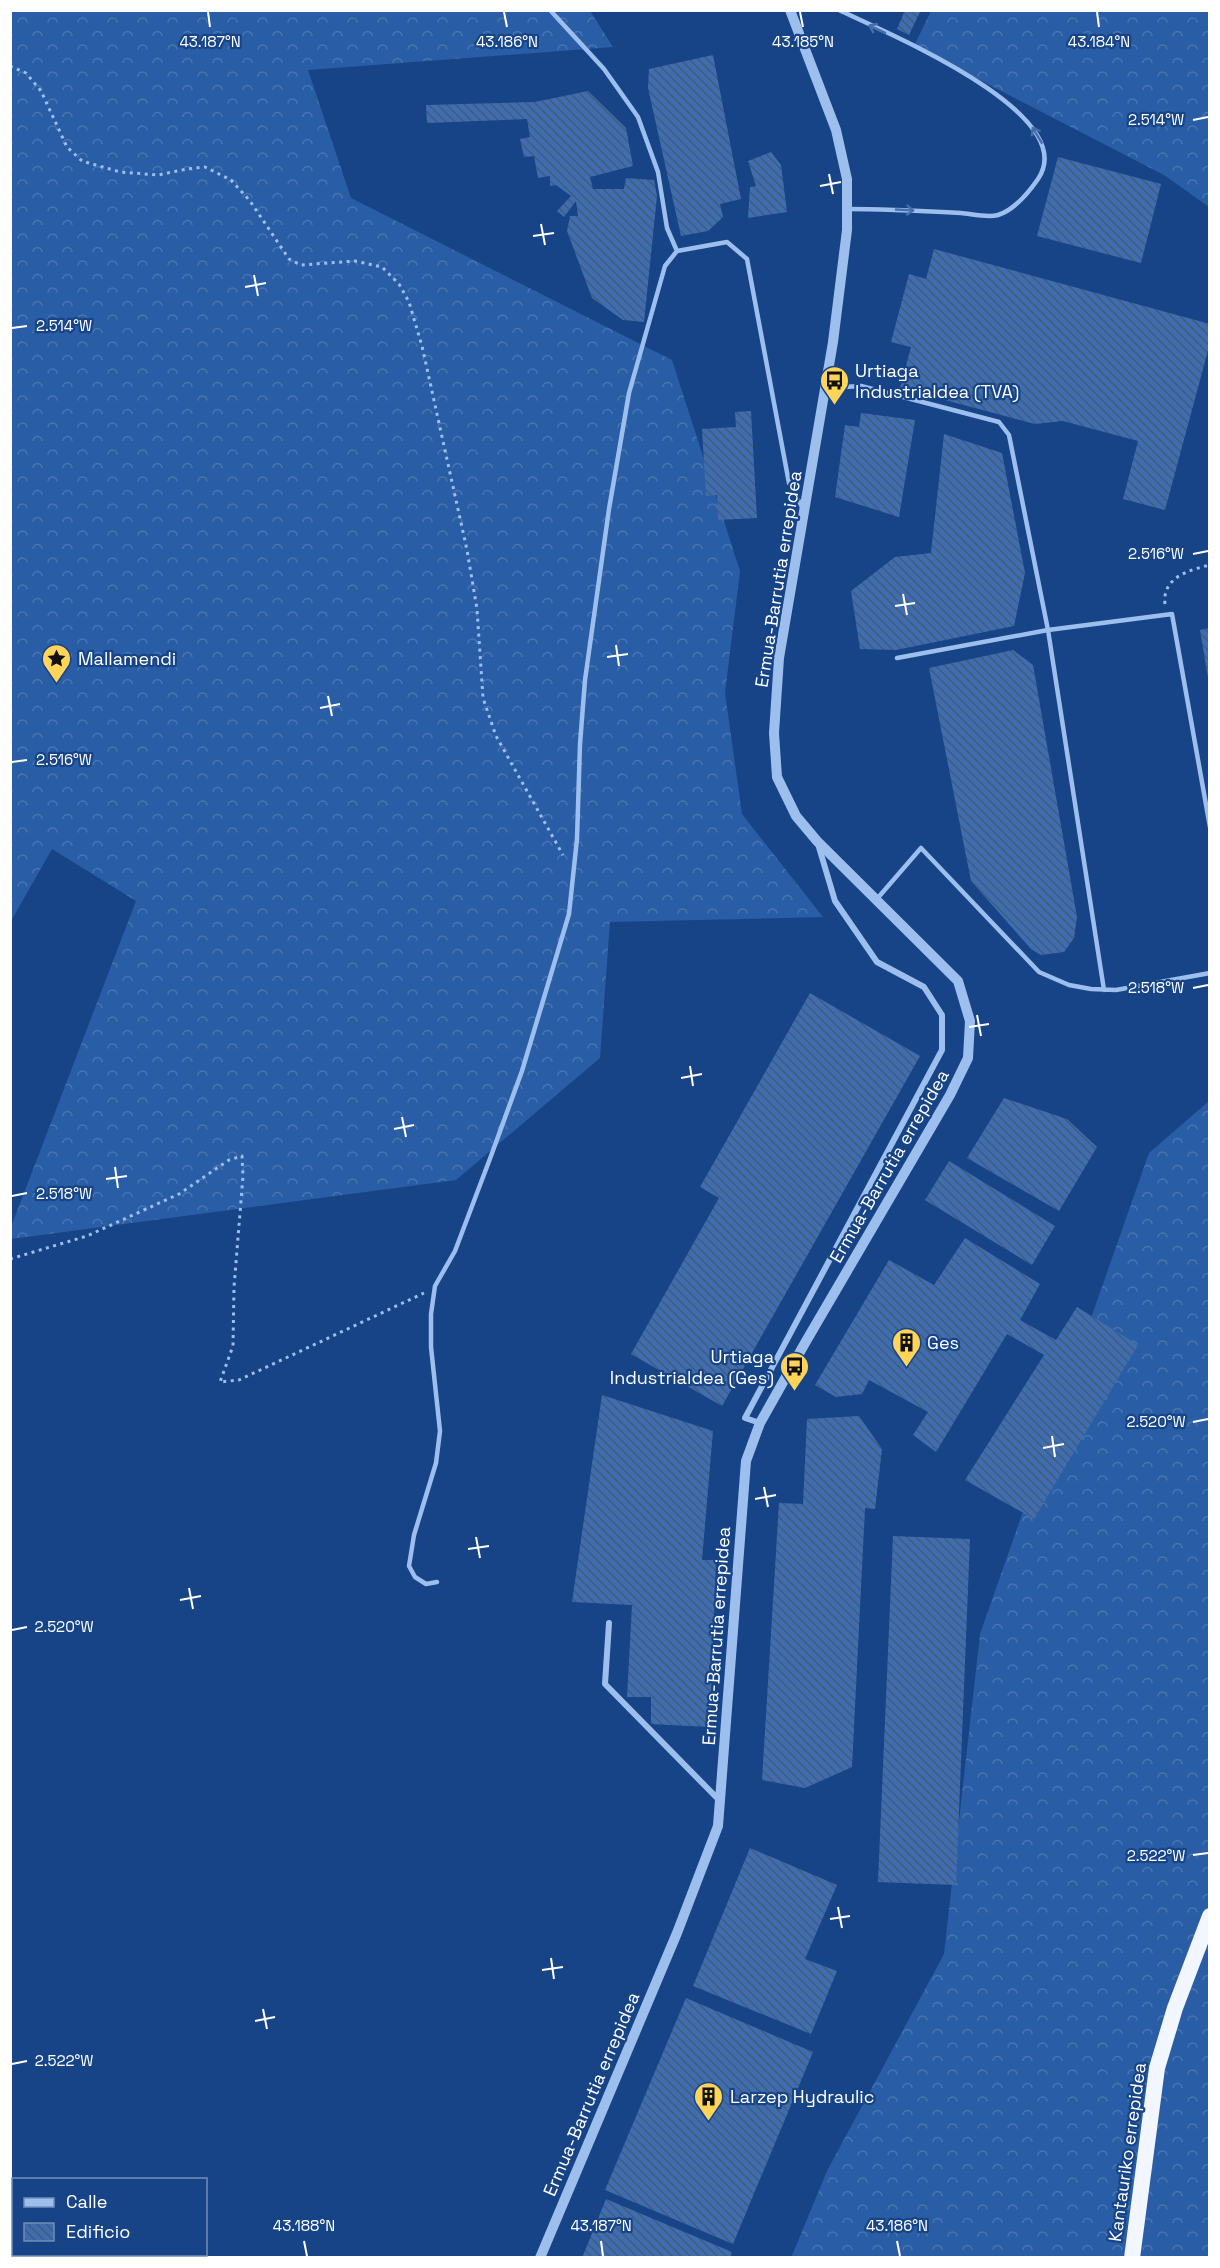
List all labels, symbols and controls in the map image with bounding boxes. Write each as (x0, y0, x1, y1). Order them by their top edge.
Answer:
one-way arrow (868, 22, 886, 34)
text: 43.187°N (179, 32, 241, 51)
text: 43.186°N (476, 32, 538, 51)
text: 43.185°N (772, 32, 834, 51)
text: 43.184°N (1068, 32, 1130, 51)
text: 2.514°W (1128, 110, 1184, 129)
one-way arrow (1031, 127, 1043, 144)
one-way arrow (895, 205, 915, 216)
text: 2.514°W (36, 316, 92, 335)
place label: Urtiaga Industrialdea (TVA) (855, 359, 1019, 403)
bus stop icon: Urtiaga Industrialdea (TVA) (818, 364, 850, 406)
street label: Ermua-Barrutia errepidea (749, 469, 807, 689)
text: 2.516°W (1128, 544, 1184, 563)
place icon: Mallamendi (41, 642, 73, 684)
place label: Mallamendi (78, 647, 176, 670)
text: 2.516°W (36, 750, 92, 769)
text: 2.518°W (1128, 978, 1184, 997)
street label: Ermua-Barrutia errepidea (824, 1065, 954, 1267)
text: 2.518°W (36, 1184, 92, 1203)
building icon: Ges (890, 1326, 922, 1368)
place label: Ges (927, 1331, 959, 1354)
place label: Urtiaga Industrialdea (Ges) (610, 1345, 774, 1389)
bus stop icon: Urtiaga Industrialdea (Ges) (779, 1350, 811, 1392)
text: 2.520°W (1126, 1412, 1186, 1431)
street label: Ermua-Barrutia errepidea (697, 1526, 735, 1746)
text: 2.520°W (34, 1617, 94, 1636)
text: 2.522°W (1127, 1846, 1185, 1865)
street label: Ermua-Barrutia errepidea (538, 1989, 644, 2199)
text: 2.522°W (35, 2051, 93, 2070)
street label: Kantauriko errepidea (1103, 2061, 1151, 2243)
building icon: Larzep Hydraulic (693, 2080, 725, 2122)
place label: Larzep Hydraulic (730, 2085, 875, 2108)
legend (12, 2178, 207, 2256)
text: Calle (66, 2190, 107, 2213)
text: 43.188°N (273, 2216, 335, 2235)
text: 43.187°N (570, 2216, 632, 2235)
text: 43.186°N (866, 2216, 928, 2235)
text: Edificio (66, 2220, 130, 2243)

